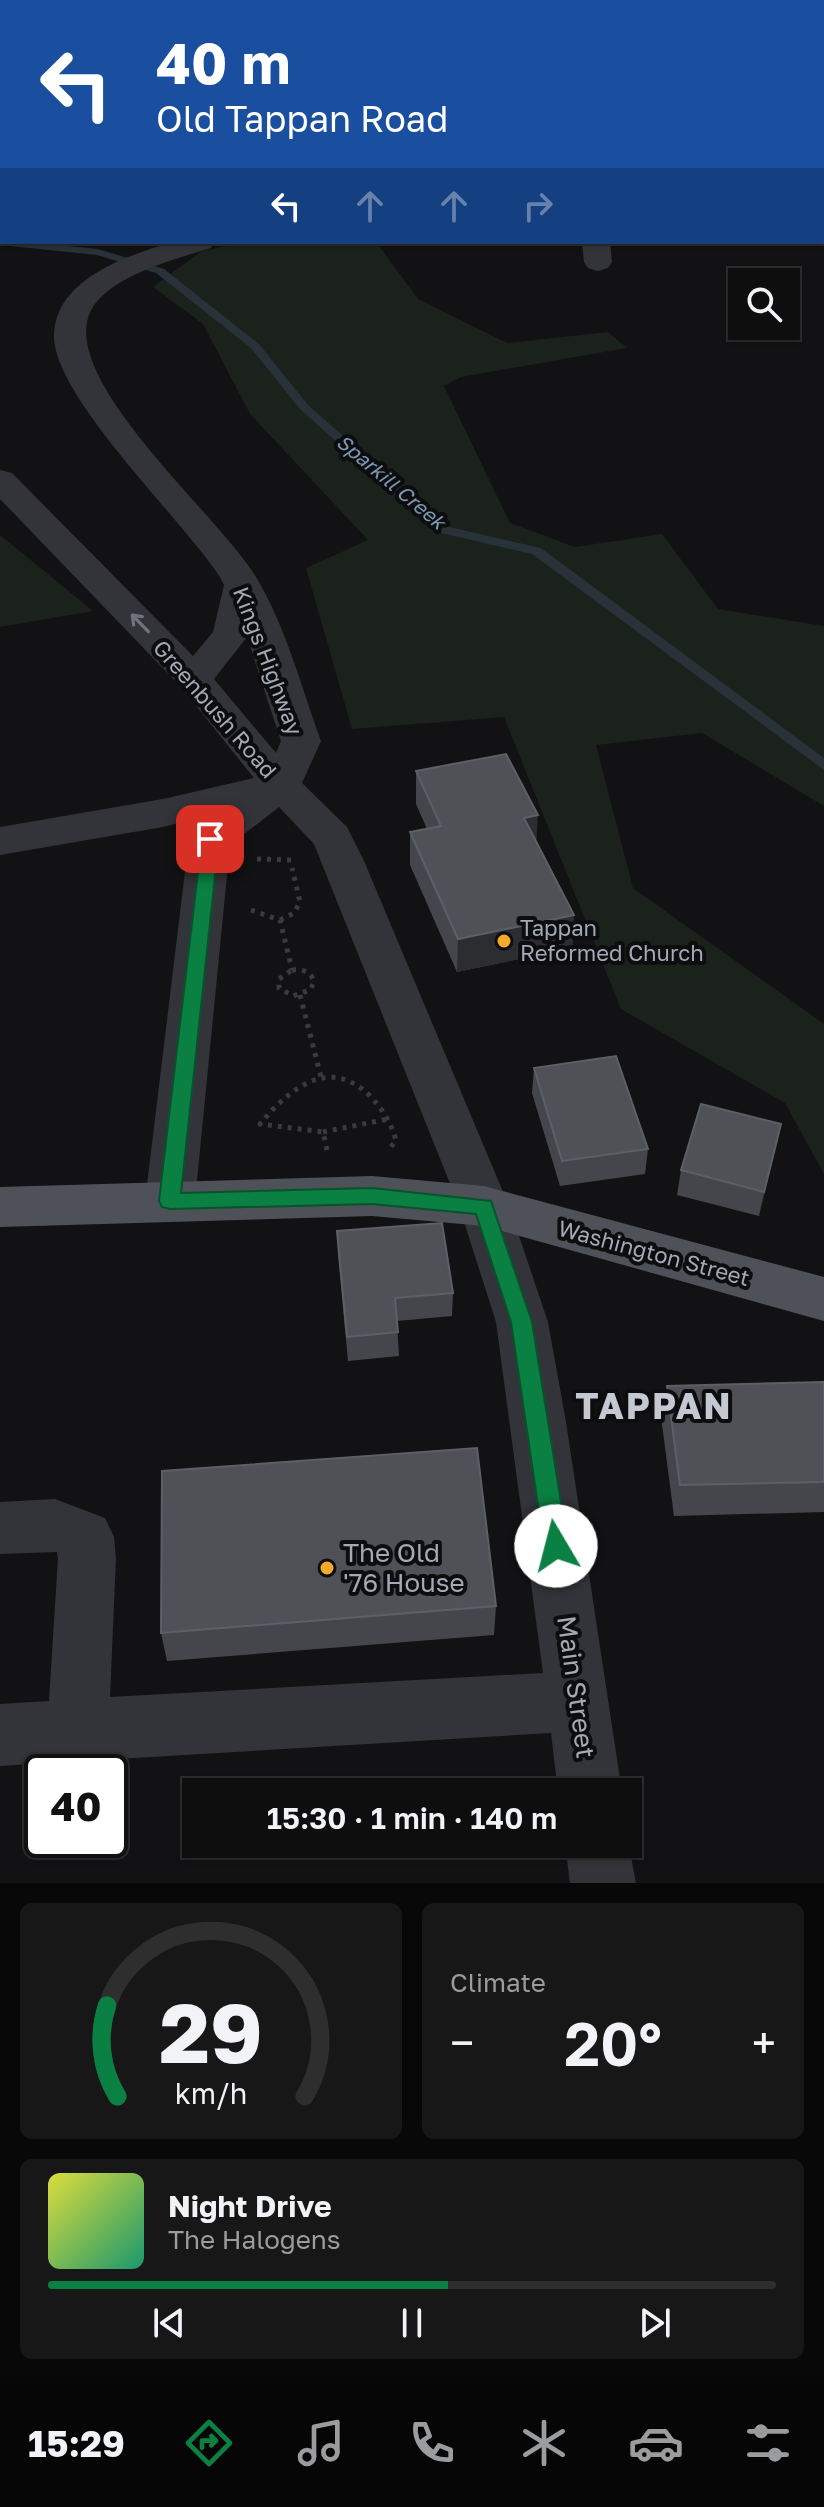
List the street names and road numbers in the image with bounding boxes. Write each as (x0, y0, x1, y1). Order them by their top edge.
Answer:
street label: Kings Highway (228, 583, 309, 739)
street label: Greenbush Road (148, 634, 283, 783)
street label: Washington Street (556, 1214, 753, 1291)
street label: Main Street (551, 1614, 602, 1760)

